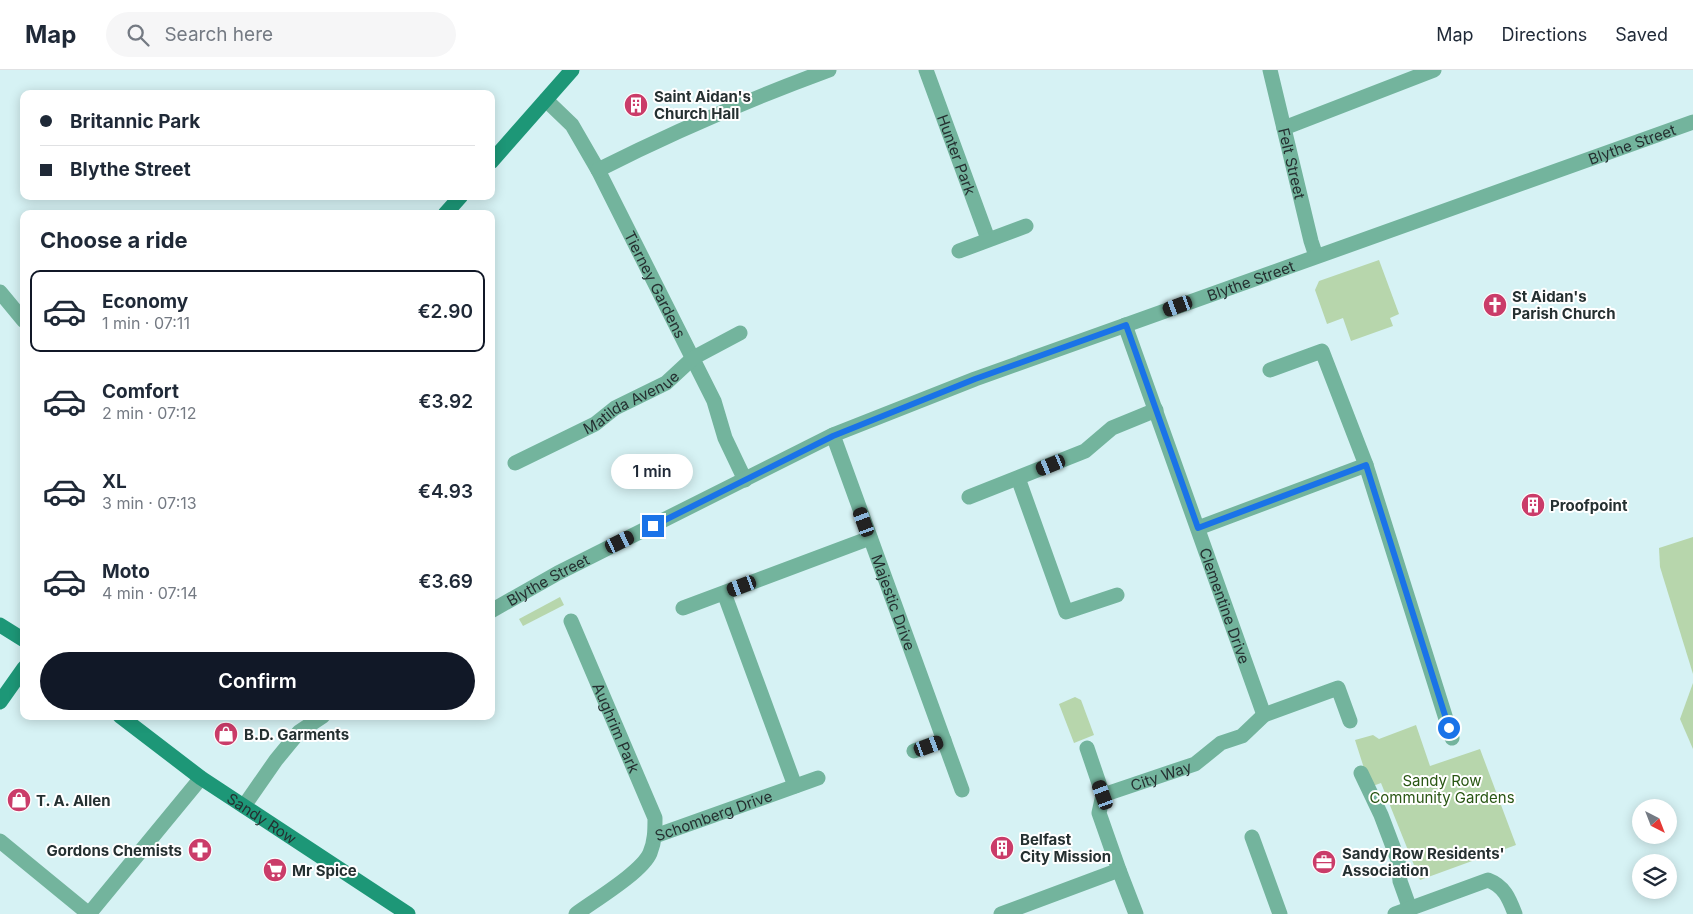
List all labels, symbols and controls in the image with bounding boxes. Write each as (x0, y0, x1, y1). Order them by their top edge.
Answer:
search box (106, 12, 456, 57)
text: Map (25, 20, 76, 49)
icon: search (124, 21, 152, 49)
text: Search here (164, 23, 273, 46)
text: Map (1436, 24, 1474, 45)
text: Directions (1502, 24, 1587, 45)
text: Saved (1615, 24, 1668, 45)
place label: Saint Aidan's Church Hall (654, 87, 751, 123)
building icon: Saint Aidan's Church Hall (623, 92, 649, 118)
text: Britannic Park (70, 110, 200, 133)
street label: Hunter Park (934, 112, 981, 198)
street label: Blythe Street (1586, 120, 1678, 168)
street label: Felt Street (1275, 126, 1310, 201)
text: Blythe Street (70, 158, 191, 181)
text: Choose a ride (40, 227, 188, 253)
street label: Tierney Gardens (621, 227, 690, 341)
street label: Blythe Street (1204, 256, 1297, 305)
place label: St Aidan's Parish Church (1512, 287, 1616, 323)
icon: car (42, 289, 87, 334)
text: Economy (102, 290, 188, 313)
church icon: St Aidan's Parish Church (1482, 292, 1508, 318)
car (1161, 294, 1194, 318)
text: €2.90 (418, 300, 473, 323)
text: 1 min · 07:11 (102, 313, 190, 333)
street label: Matilda Avenue (580, 367, 683, 438)
icon: car (42, 379, 87, 424)
text: Comfort (102, 380, 179, 403)
text: €3.92 (419, 390, 473, 413)
text: 2 min · 07:12 (102, 403, 196, 423)
car (1034, 452, 1067, 478)
callout: 1 min (612, 454, 694, 488)
text: 1 min (632, 461, 672, 481)
icon: car (42, 469, 87, 514)
text: XL (102, 470, 127, 493)
text: €4.93 (418, 480, 473, 503)
building icon: Proofpoint (1520, 492, 1546, 518)
text: 3 min · 07:13 (102, 493, 197, 513)
place label: Proofpoint (1550, 496, 1628, 515)
car (851, 505, 876, 539)
route end (642, 515, 664, 537)
car (603, 529, 636, 555)
street label: Clementine Drive (1196, 545, 1254, 666)
street label: Blythe Street (503, 549, 592, 610)
street label: Majestic Drive (868, 552, 920, 653)
icon: car (42, 559, 87, 604)
text: Moto (102, 560, 150, 583)
text: €3.69 (419, 570, 473, 593)
car (725, 574, 758, 598)
text: 4 min · 07:14 (102, 583, 198, 603)
button: Confirm (40, 652, 475, 710)
street label: Aughrim Park (589, 680, 644, 776)
route start (1438, 717, 1460, 739)
shop icon: B.D. Garments (213, 721, 239, 747)
place label: B.D. Garments (244, 725, 349, 744)
car (912, 734, 945, 758)
street label: City Way (1128, 756, 1194, 795)
park label: Sandy Row Community Gardens (1369, 771, 1515, 807)
car (1090, 778, 1115, 812)
street label: Schomberg Drive (652, 786, 775, 845)
shop icon: T. A. Allen (6, 787, 32, 813)
street label: Sandy Row (224, 788, 300, 848)
place label: T. A. Allen (36, 791, 111, 810)
north arrow (1632, 799, 1678, 844)
map controls (1632, 799, 1677, 899)
place label: Belfast City Mission (1020, 830, 1111, 866)
building icon: Belfast City Mission (989, 835, 1015, 861)
pharmacy icon: Gordons Chemists (187, 837, 213, 863)
place label: Gordons Chemists (47, 841, 182, 860)
place label: Sandy Row Residents' Association (1342, 844, 1505, 880)
office icon: Sandy Row Residents' Association (1311, 849, 1337, 875)
button: layers (1632, 854, 1677, 899)
supermarket icon: Mr Spice (262, 857, 288, 883)
place label: Mr Spice (292, 861, 357, 880)

